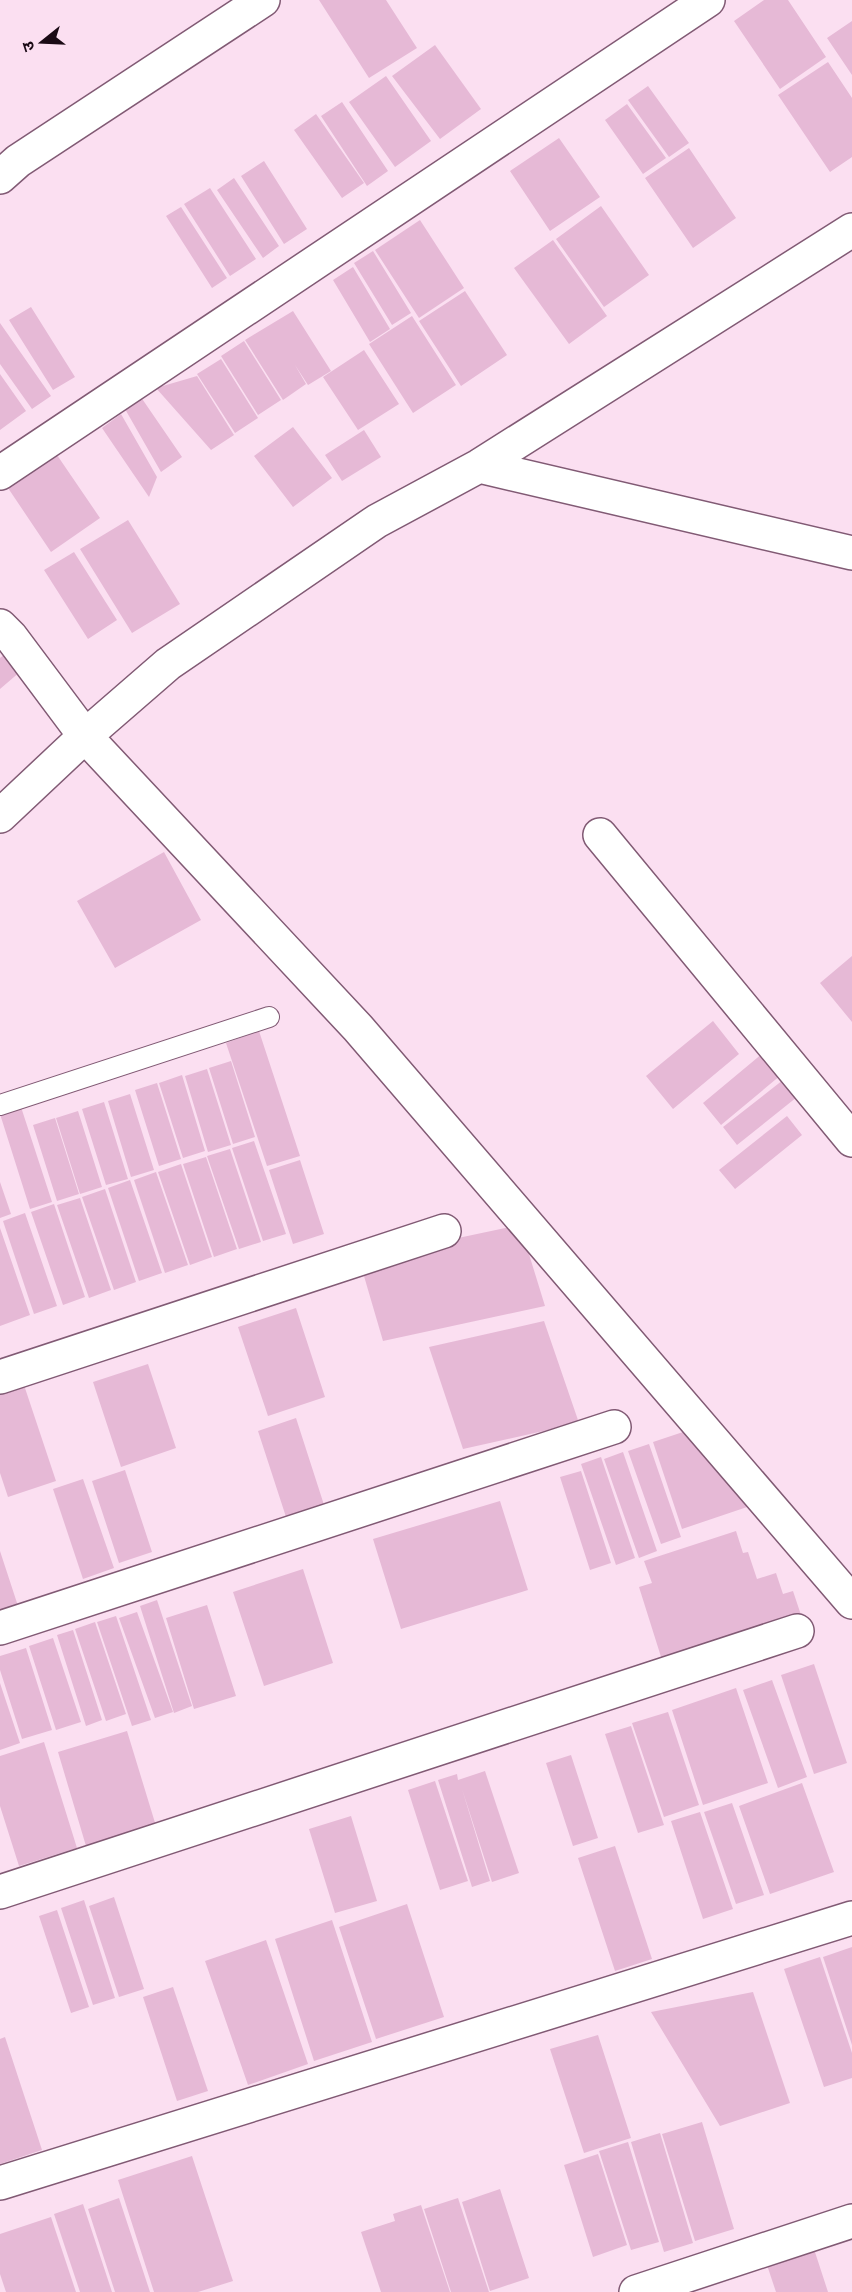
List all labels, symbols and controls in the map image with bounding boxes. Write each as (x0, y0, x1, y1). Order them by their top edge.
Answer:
north arrow (12, 12, 72, 72)
text: उ (16, 38, 40, 54)

